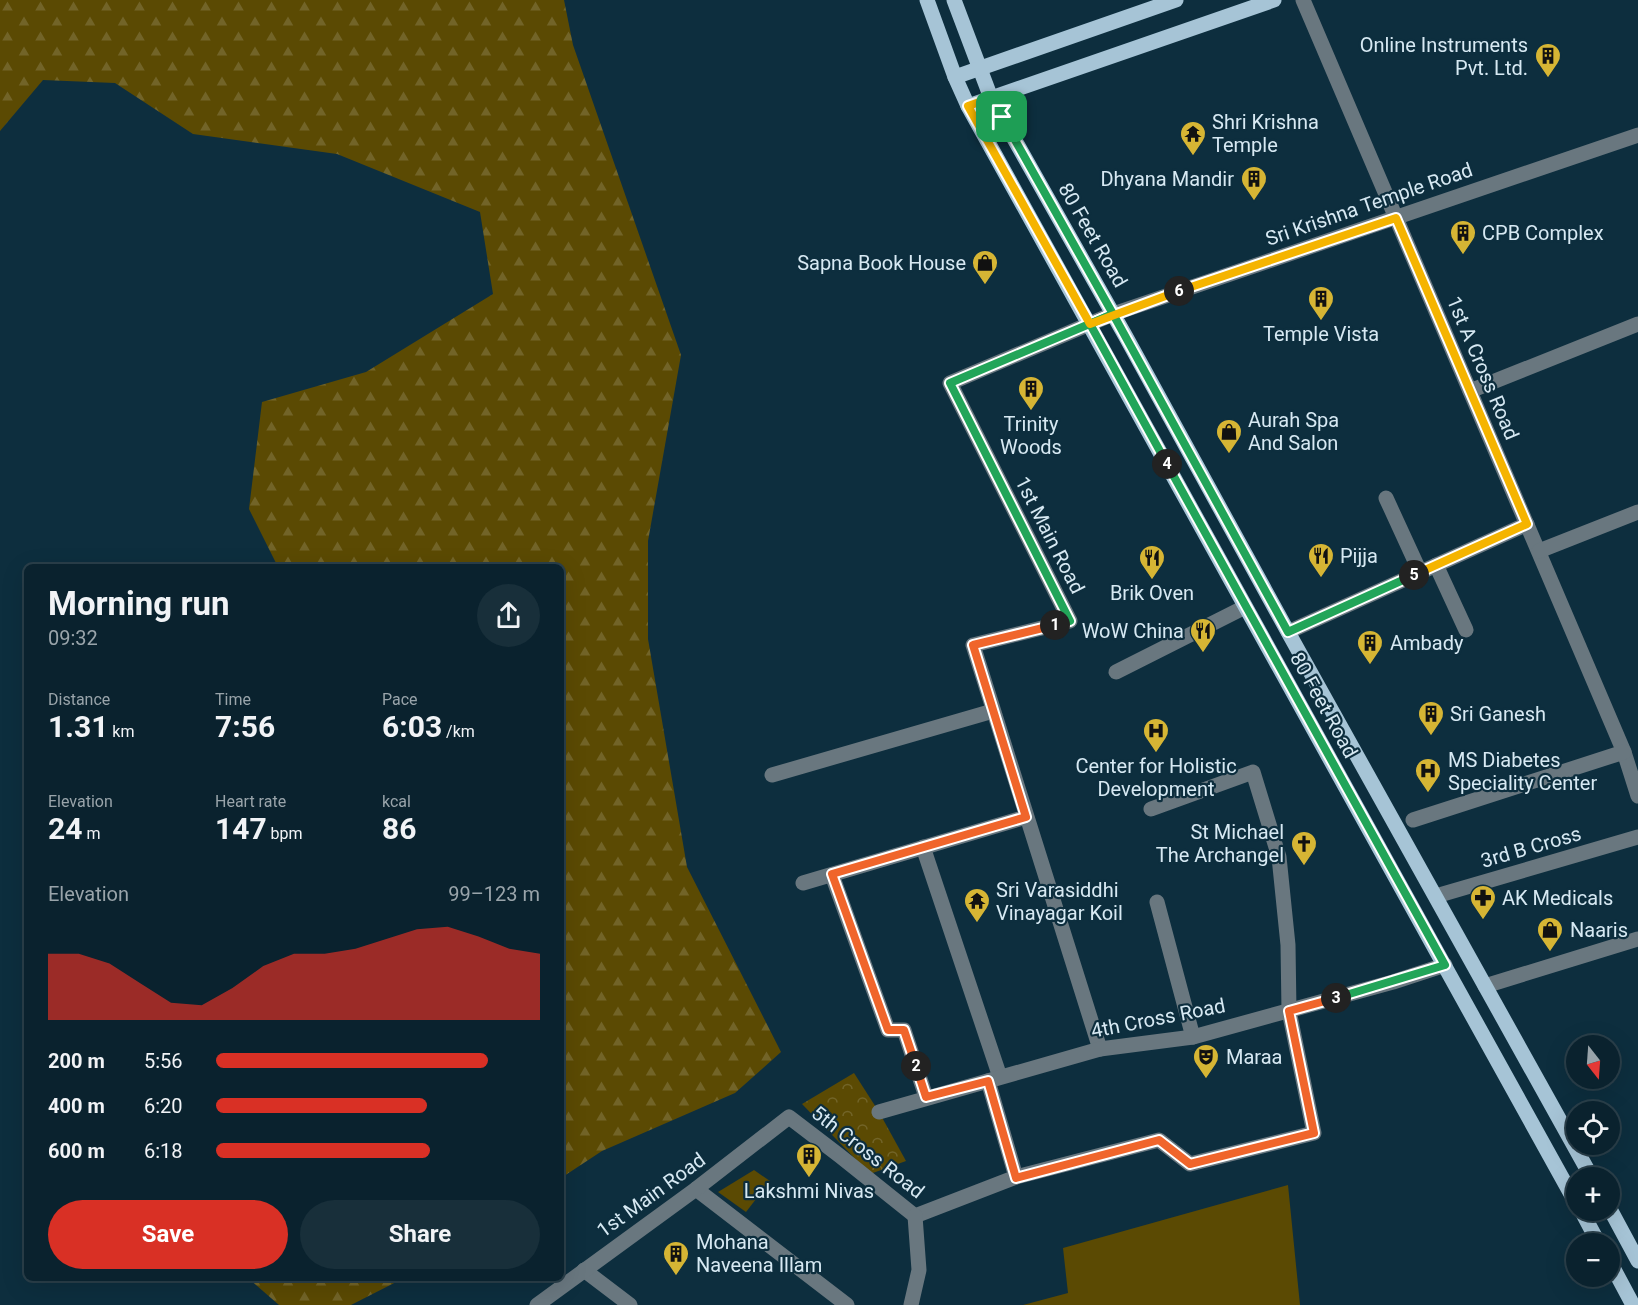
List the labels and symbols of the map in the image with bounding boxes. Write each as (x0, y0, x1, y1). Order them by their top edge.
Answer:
place label: Online Instruments Pvt. Ltd. (1360, 33, 1528, 80)
building icon: Online Instruments Pvt. Ltd. (1533, 41, 1563, 79)
pin (976, 91, 1027, 142)
place label: Shri Krishna Temple (1212, 110, 1319, 157)
temple icon: Shri Krishna Temple (1178, 119, 1208, 157)
street label: Sri Krishna Temple Road (1262, 157, 1476, 251)
building icon: Dhyana Mandir (1239, 164, 1269, 202)
place label: Dhyana Mandir (1100, 167, 1234, 191)
street label: 80 Feet Road (1053, 178, 1133, 292)
building icon: CPB Complex (1448, 218, 1478, 256)
place label: CPB Complex (1482, 221, 1604, 245)
shop icon: Sapna Book House (970, 248, 1000, 286)
place label: Sapna Book House (797, 251, 966, 275)
pin: 6 (1164, 276, 1194, 306)
building icon: Temple Vista (1306, 284, 1336, 322)
street label: 1st A Cross Road (1442, 293, 1524, 443)
place label: Temple Vista (1263, 322, 1379, 346)
building icon: Trinity Woods (1016, 374, 1046, 412)
place label: Aurah Spa And Salon (1248, 408, 1339, 455)
place label: Trinity Woods (1000, 412, 1062, 459)
shop icon: Aurah Spa And Salon (1214, 417, 1244, 455)
pin: 4 (1152, 449, 1182, 479)
street label: 1st Main Road (1010, 472, 1090, 598)
restaurant icon: Pijja (1306, 541, 1336, 579)
restaurant icon: Brik Oven (1137, 543, 1167, 581)
place label: Pijja (1340, 544, 1378, 568)
pin: 5 (1399, 560, 1429, 590)
place label: Brik Oven (1110, 581, 1194, 605)
pin: 1 (1040, 610, 1070, 640)
restaurant icon: WoW China (1188, 616, 1218, 654)
place label: WoW China (1082, 619, 1184, 643)
building icon: Ambady (1355, 628, 1385, 666)
place label: Ambady (1390, 631, 1464, 655)
street label: 80 Feet Road (1285, 648, 1363, 762)
building icon: Sri Ganesh (1416, 699, 1446, 737)
place label: Sri Ganesh (1450, 702, 1546, 726)
hospital icon: Center for Holistic Development (1141, 716, 1171, 754)
place label: MS Diabetes Speciality Center (1448, 748, 1597, 795)
place label: Center for Holistic Development (1075, 754, 1237, 801)
hospital icon: MS Diabetes Speciality Center (1413, 756, 1443, 794)
place label: St Michael The Archangel (1156, 820, 1284, 867)
street label: 3rd B Cross (1478, 821, 1584, 873)
church icon: St Michael The Archangel (1289, 829, 1319, 867)
place label: Sri Varasiddhi Vinayagar Koil (996, 878, 1123, 925)
pharmacy icon: AK Medicals (1468, 883, 1498, 921)
temple icon: Sri Varasiddhi Vinayagar Koil (962, 886, 992, 924)
place label: AK Medicals (1502, 886, 1613, 910)
shop icon: Naaris (1535, 915, 1565, 953)
place label: Naaris (1570, 918, 1628, 942)
pin: 3 (1321, 983, 1351, 1013)
street label: 4th Cross Road (1089, 993, 1227, 1043)
north arrow (1566, 1035, 1620, 1089)
theatre icon: Maraa (1191, 1042, 1221, 1080)
place label: Maraa (1226, 1045, 1282, 1069)
pin: 2 (901, 1051, 931, 1081)
street label: 5th Cross Road (807, 1101, 929, 1203)
building icon: Lakshmi Nivas (794, 1141, 824, 1179)
street label: 1st Main Road (592, 1148, 710, 1242)
place label: Lakshmi Nivas (744, 1179, 874, 1203)
place label: Mohana Naveena Illam (696, 1230, 822, 1277)
building icon: Mohana Naveena Illam (661, 1239, 691, 1277)

